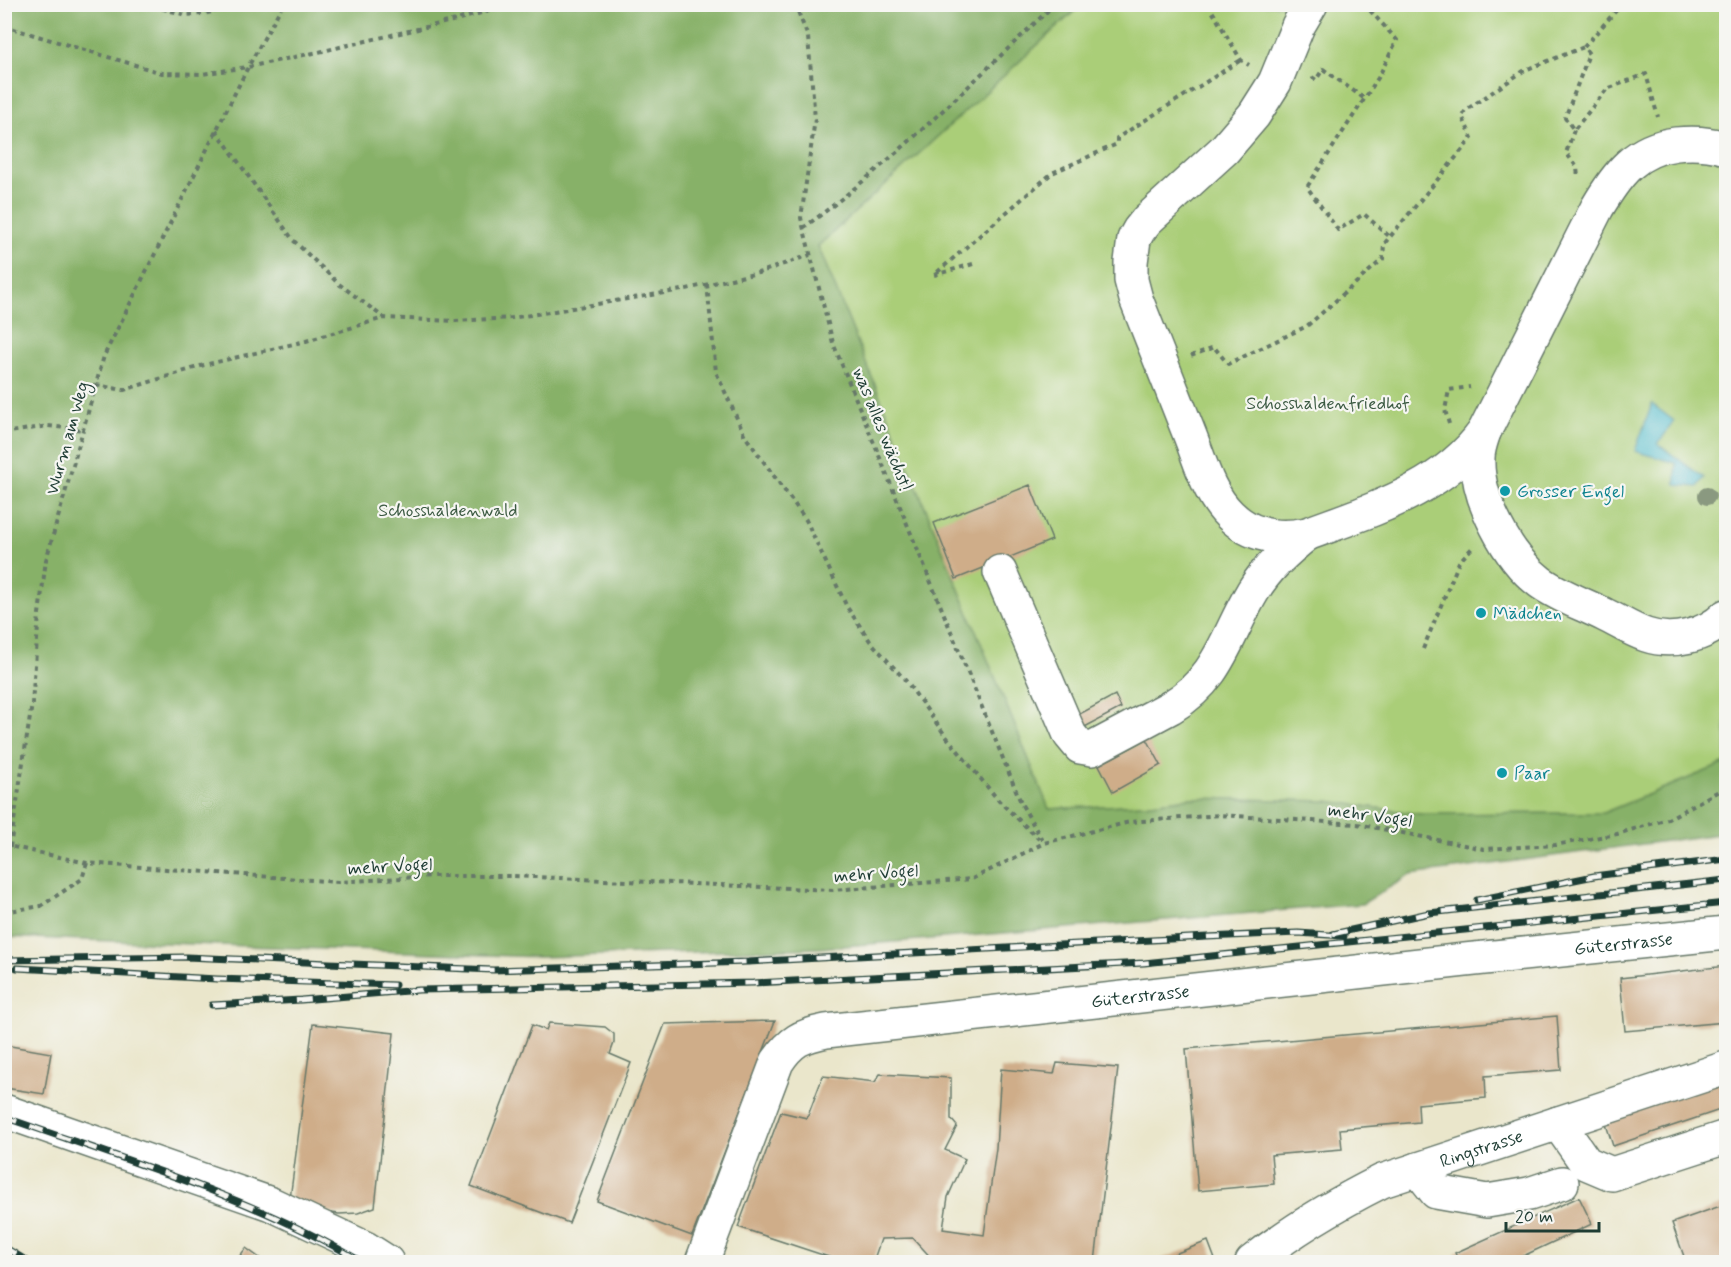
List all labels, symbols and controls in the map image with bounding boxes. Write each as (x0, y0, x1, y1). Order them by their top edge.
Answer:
street label: was alles wächst! (846, 364, 918, 495)
street label: Wurm am Weg (40, 379, 97, 498)
park label: Schosshaldenfriedhof (1246, 392, 1410, 416)
place label: Grosser Engel (1517, 480, 1624, 506)
marker: Grosser Engel (1498, 484, 1512, 498)
park label: Schosshaldenwald (378, 499, 518, 523)
place label: Mädchen (1493, 602, 1562, 626)
marker: Mädchen (1474, 606, 1488, 620)
place label: Paar (1514, 762, 1550, 786)
marker: Paar (1495, 766, 1509, 780)
street label: mehr Vogel (1326, 798, 1413, 836)
street label: mehr Vogel (347, 853, 433, 883)
street label: mehr Vogel (833, 859, 919, 891)
street label: Güterstrasse (1573, 928, 1674, 962)
street label: Güterstrasse (1090, 980, 1191, 1014)
street label: Ringstrasse (1437, 1124, 1526, 1174)
scale bar (1506, 1195, 1599, 1233)
text: 20 m (1515, 1205, 1553, 1229)

